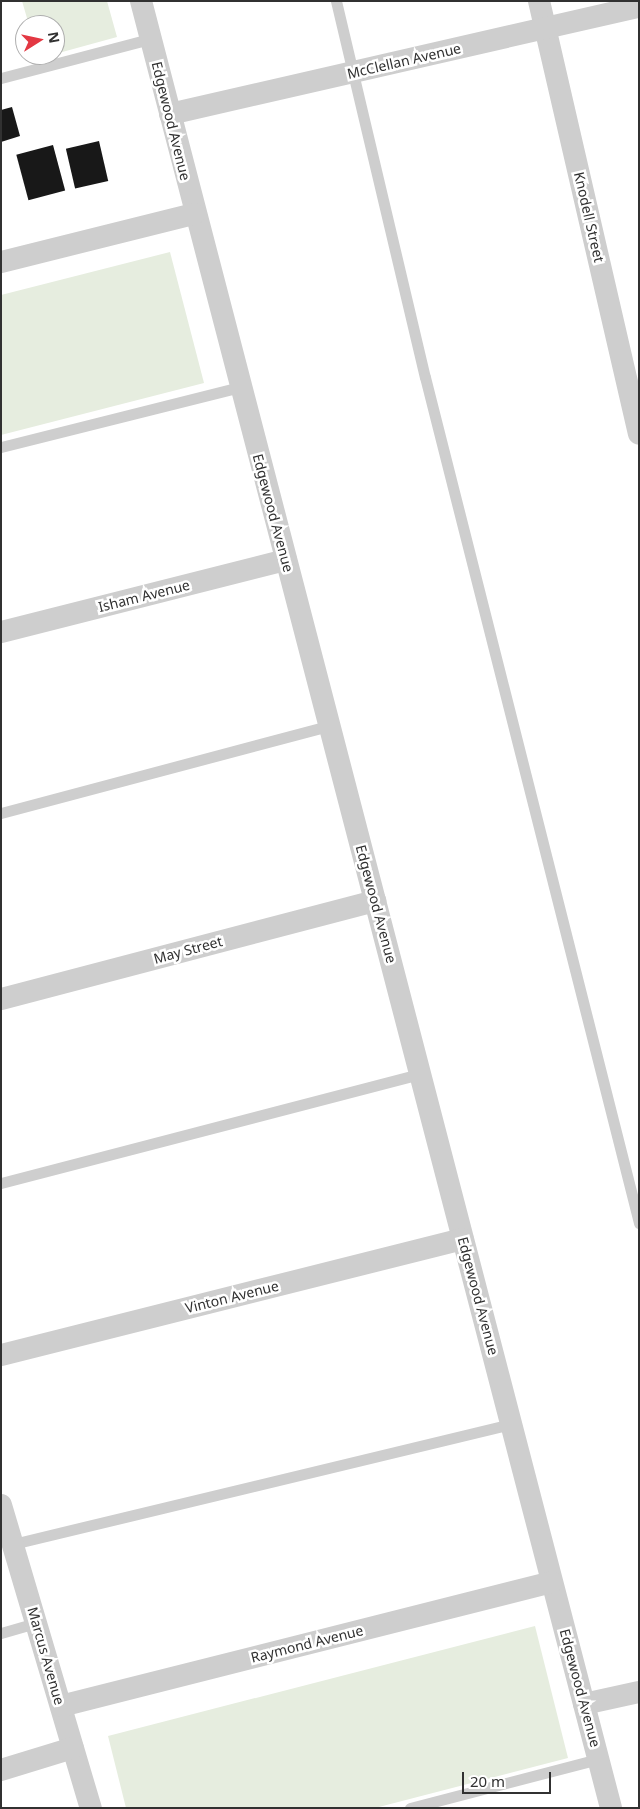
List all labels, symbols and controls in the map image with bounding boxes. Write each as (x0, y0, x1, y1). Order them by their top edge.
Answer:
north arrow (15, 15, 65, 65)
text: N (44, 30, 65, 45)
street label: McClellan Avenue (345, 40, 463, 82)
street label: Edgewood Avenue (148, 60, 194, 182)
street label: Knodell Street (570, 170, 608, 264)
street label: Edgewood Avenue (249, 452, 297, 574)
street label: Isham Avenue (96, 576, 192, 616)
street label: Edgewood Avenue (352, 843, 400, 965)
street label: May Street (152, 933, 224, 967)
street label: Edgewood Avenue (454, 1235, 502, 1357)
street label: Vinton Avenue (184, 1277, 280, 1317)
street label: Marcus Avenue (24, 1605, 68, 1707)
street label: Raymond Avenue (249, 1622, 365, 1666)
street label: Edgewood Avenue (556, 1627, 604, 1749)
scale bar (465, 1762, 554, 1794)
text: 20 m (470, 1771, 505, 1791)

